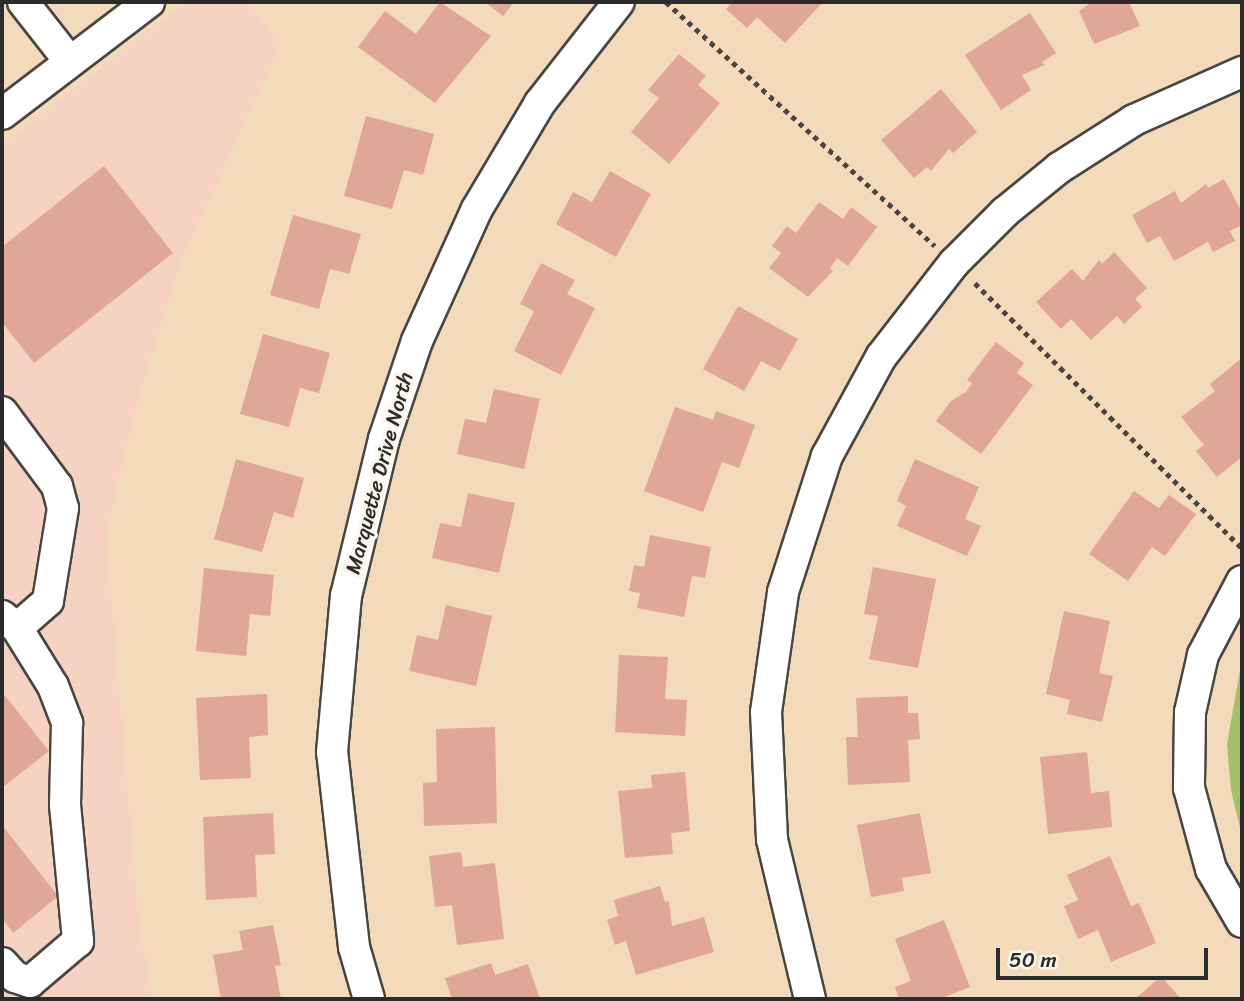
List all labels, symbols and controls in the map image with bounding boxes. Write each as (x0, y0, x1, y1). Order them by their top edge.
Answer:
street label: Marquette Drive North (340, 369, 418, 577)
scale bar (999, 934, 1211, 978)
text: 50 m (1009, 941, 1057, 979)

